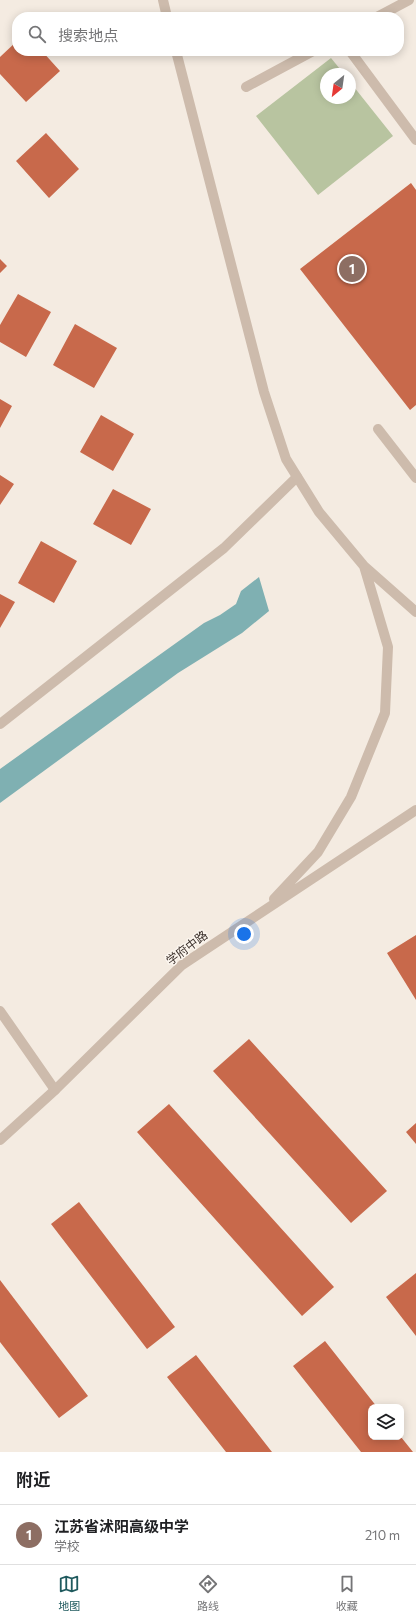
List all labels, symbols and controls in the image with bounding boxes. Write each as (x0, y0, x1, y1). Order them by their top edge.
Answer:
search box (12, 12, 404, 56)
icon: search (26, 23, 48, 45)
text: 搜索地点 (58, 26, 118, 44)
north arrow (320, 68, 356, 104)
pin: 1 (339, 254, 365, 284)
your location (234, 924, 254, 944)
street label: 学府中路 (163, 927, 210, 967)
map controls (368, 1404, 404, 1440)
button: layers (368, 1404, 404, 1440)
text: 附近 (16, 1469, 50, 1490)
text: 江苏省沭阳高级中学 (54, 1517, 189, 1535)
text: 1 (26, 1527, 32, 1543)
text: 210 m (365, 1527, 400, 1543)
text: 学校 (54, 1538, 80, 1554)
tab: 地图 (58, 1573, 80, 1613)
tab: 路线 (197, 1573, 219, 1613)
tab: 收藏 (336, 1573, 358, 1613)

